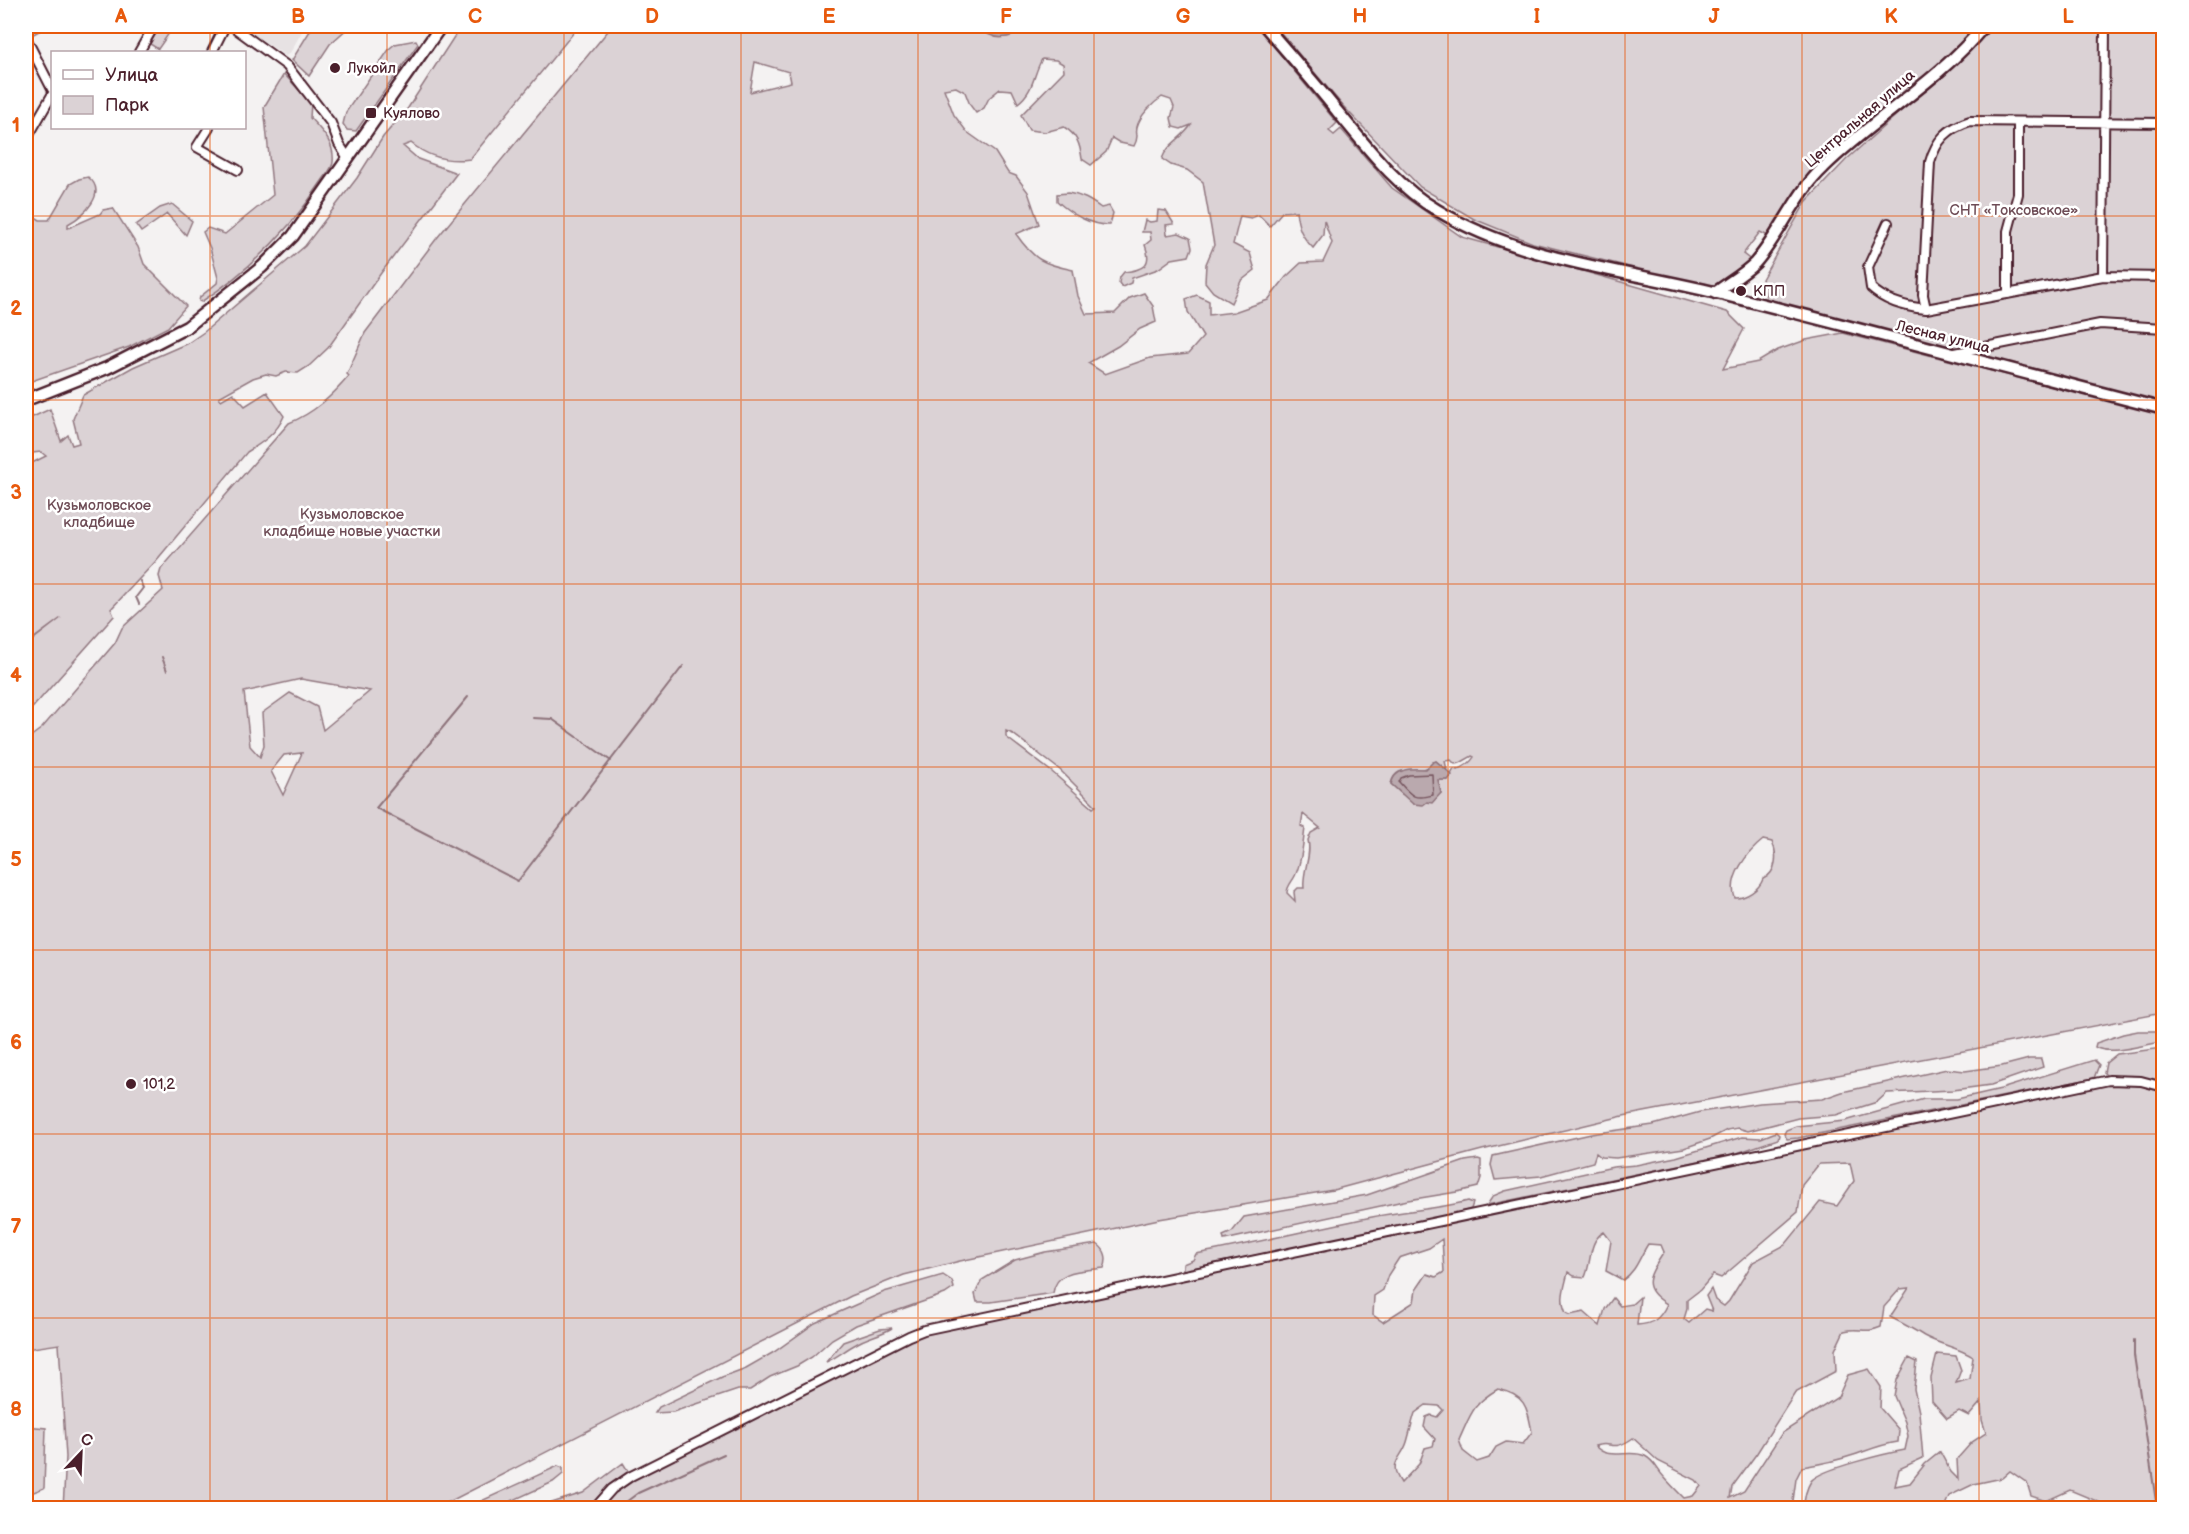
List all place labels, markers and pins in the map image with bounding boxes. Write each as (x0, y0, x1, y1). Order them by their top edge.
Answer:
place label: Лукойл (346, 59, 396, 78)
marker: Лукойл (328, 61, 342, 75)
place label: Куялово (383, 104, 440, 123)
marker: Куялово (364, 106, 378, 120)
place label: КПП (1753, 282, 1785, 301)
marker: КПП (1734, 284, 1748, 298)
place label: 101,2 (143, 1075, 175, 1094)
marker: 101,2 (124, 1077, 138, 1091)

